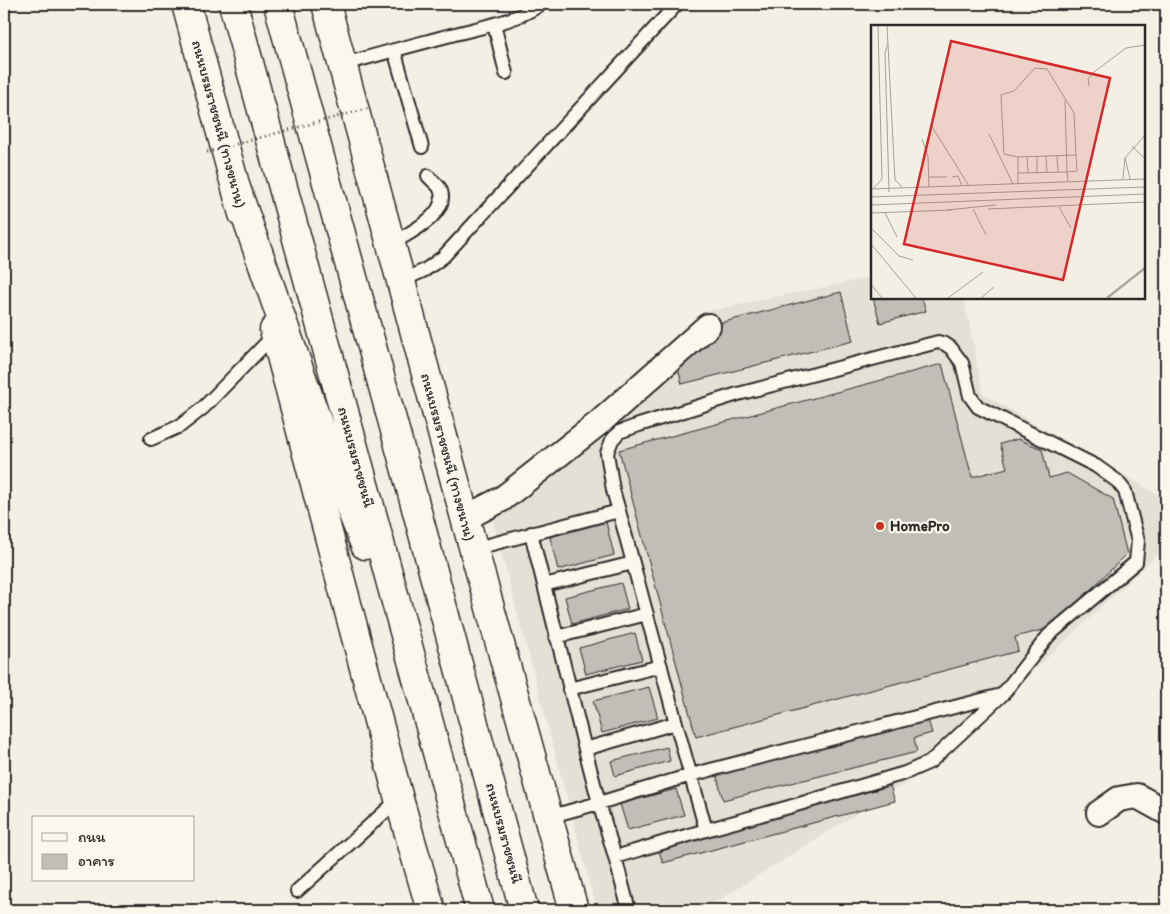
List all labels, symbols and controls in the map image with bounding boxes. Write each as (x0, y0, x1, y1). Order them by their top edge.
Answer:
inset map (871, 25, 1145, 299)
street label: ถนนบรมราชชนนี (ทางขนาน) (188, 38, 250, 210)
street label: ถนนบรมราชชนนี (ทางขนาน) (417, 371, 479, 543)
street label: ถนนบรมราชชนนี (334, 405, 378, 510)
place label: HomePro (890, 517, 950, 535)
marker: HomePro (874, 520, 886, 532)
street label: ถนนบรมราชชนนี (482, 781, 526, 886)
legend (32, 816, 195, 882)
text: ถนน (78, 828, 106, 846)
text: อาคาร (78, 852, 115, 870)

